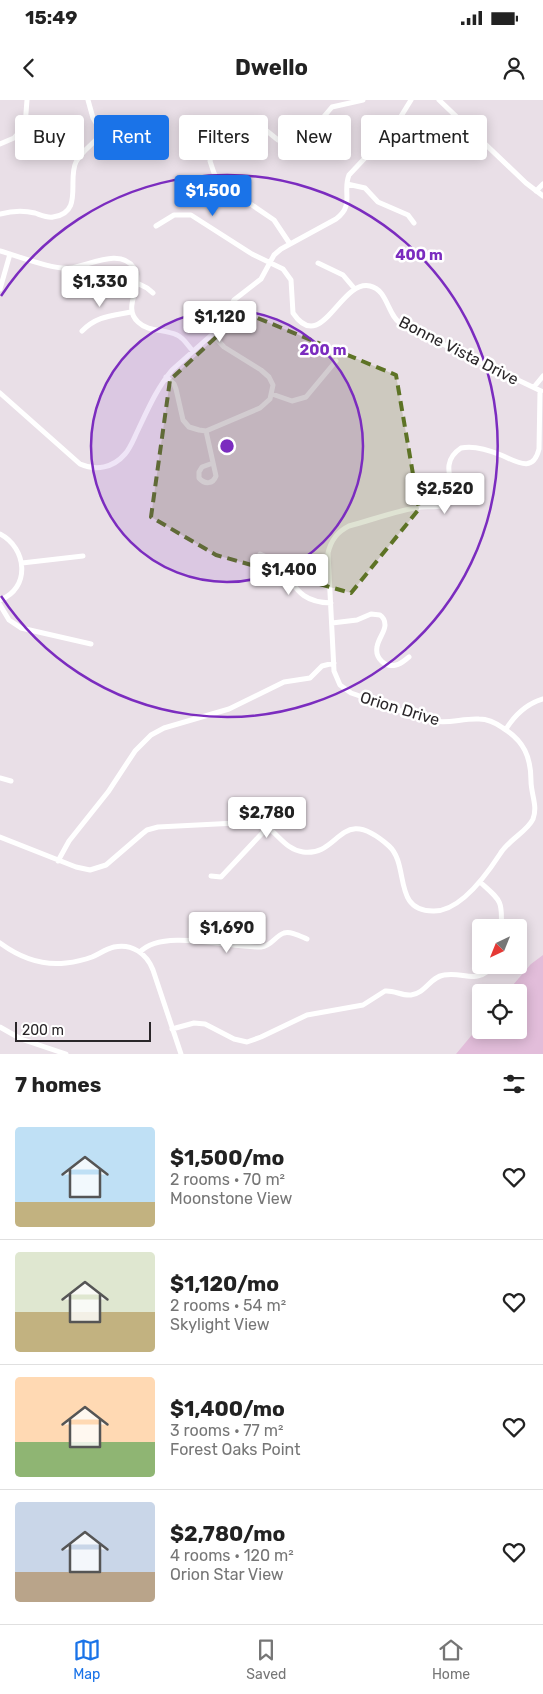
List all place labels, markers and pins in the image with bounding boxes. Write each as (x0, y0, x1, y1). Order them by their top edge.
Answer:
pin: $1,500 (172, 174, 254, 217)
pin: $1,330 (59, 266, 141, 308)
pin: $1,120 (179, 300, 261, 343)
centre of rings (218, 437, 236, 455)
pin: $2,520 (404, 472, 486, 515)
pin: $1,400 (248, 554, 330, 596)
pin: $2,780 (226, 796, 308, 839)
pin: $1,690 (186, 912, 268, 954)

